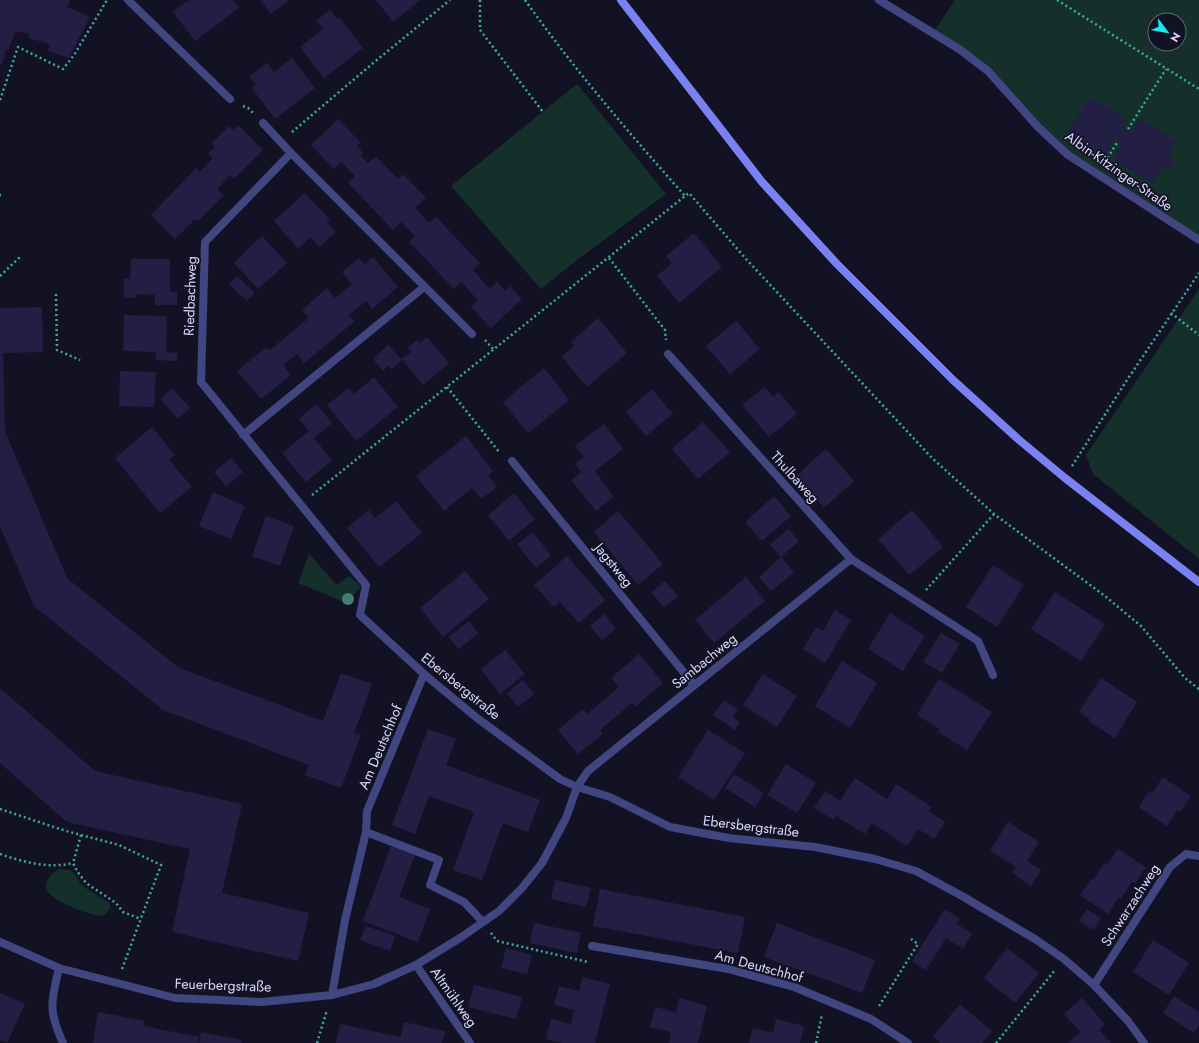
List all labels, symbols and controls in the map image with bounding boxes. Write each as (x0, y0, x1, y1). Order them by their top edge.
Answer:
north arrow (1147, 12, 1187, 52)
text: N (1166, 29, 1185, 45)
street label: Albin-Kitzinger-Straße (1061, 126, 1177, 216)
street label: Riedbachweg (179, 256, 201, 336)
street label: Thulbaweg (766, 447, 824, 507)
street label: Jagstweg (589, 537, 638, 591)
street label: Sambachweg (667, 629, 741, 693)
street label: Ebersbergstraße (417, 648, 505, 724)
street label: Am Deutschhof (353, 701, 407, 793)
street label: Ebersbergstraße (702, 810, 800, 842)
street label: Schwarzachweg (1096, 860, 1164, 950)
street label: Am Deutschhof (713, 945, 806, 988)
street label: Altmühlweg (426, 963, 482, 1031)
street label: Feuerbergstraße (174, 973, 272, 997)

